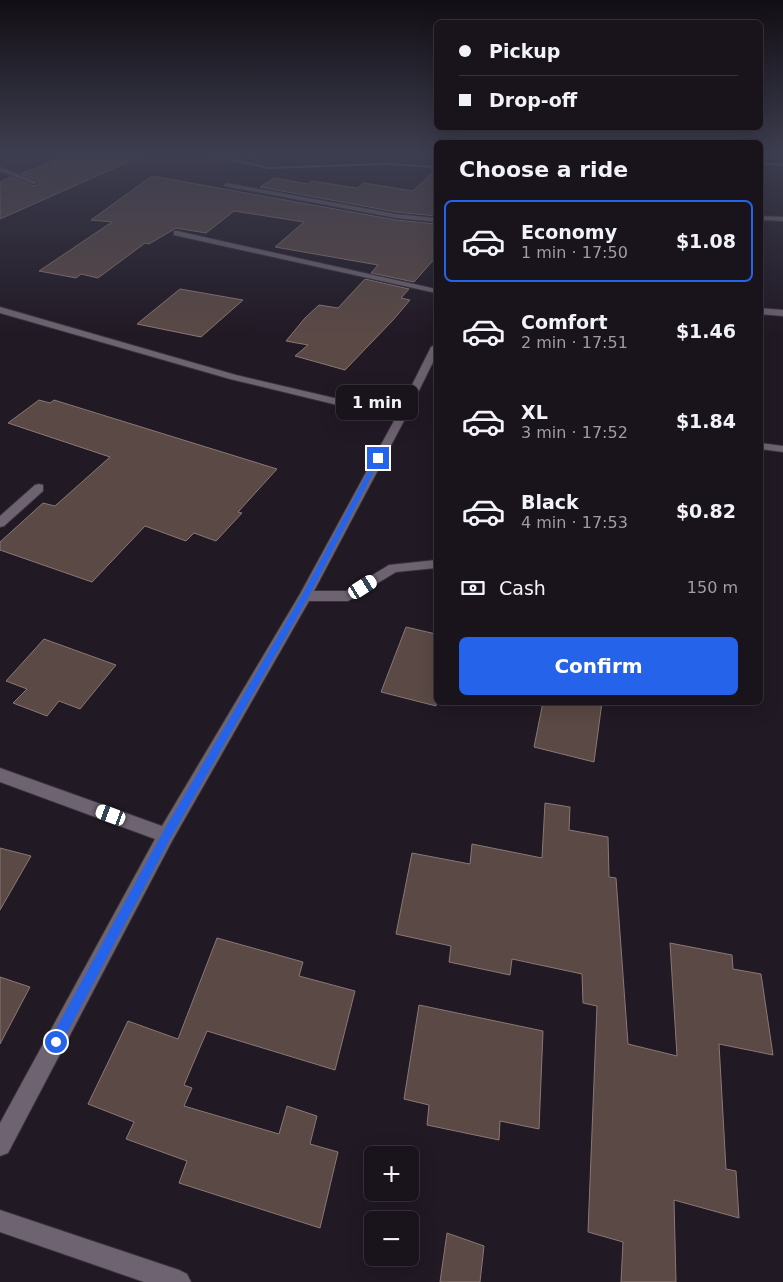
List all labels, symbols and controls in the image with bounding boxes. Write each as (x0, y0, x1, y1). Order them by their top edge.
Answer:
text: Pickup (489, 40, 560, 62)
text: Drop-off (489, 89, 577, 111)
text: Choose a ride (459, 157, 628, 182)
icon: car (461, 219, 506, 264)
text: Economy (521, 221, 617, 243)
text: $1.08 (676, 230, 736, 252)
text: 1 min · 17:50 (521, 243, 628, 262)
icon: car (461, 309, 506, 354)
text: Comfort (521, 311, 608, 333)
text: $1.46 (676, 320, 736, 342)
text: 2 min · 17:51 (521, 333, 628, 352)
callout: 1 min (337, 386, 419, 420)
text: 1 min (352, 393, 402, 412)
icon: car (461, 399, 506, 444)
text: XL (521, 401, 548, 423)
text: $1.84 (676, 410, 736, 432)
text: 3 min · 17:52 (521, 423, 628, 442)
route end (367, 447, 389, 469)
icon: car (461, 489, 506, 534)
text: Black (521, 491, 579, 513)
text: $0.82 (676, 500, 736, 522)
text: 4 min · 17:53 (521, 513, 628, 532)
car (346, 573, 379, 601)
icon: cash (459, 574, 487, 602)
text: Cash (499, 577, 546, 599)
text: 150 m (687, 578, 738, 597)
button: Confirm (459, 637, 738, 695)
car (94, 803, 127, 827)
route start (45, 1031, 67, 1053)
map controls (364, 1146, 419, 1266)
button: + (364, 1146, 419, 1201)
button: − (364, 1211, 419, 1266)

